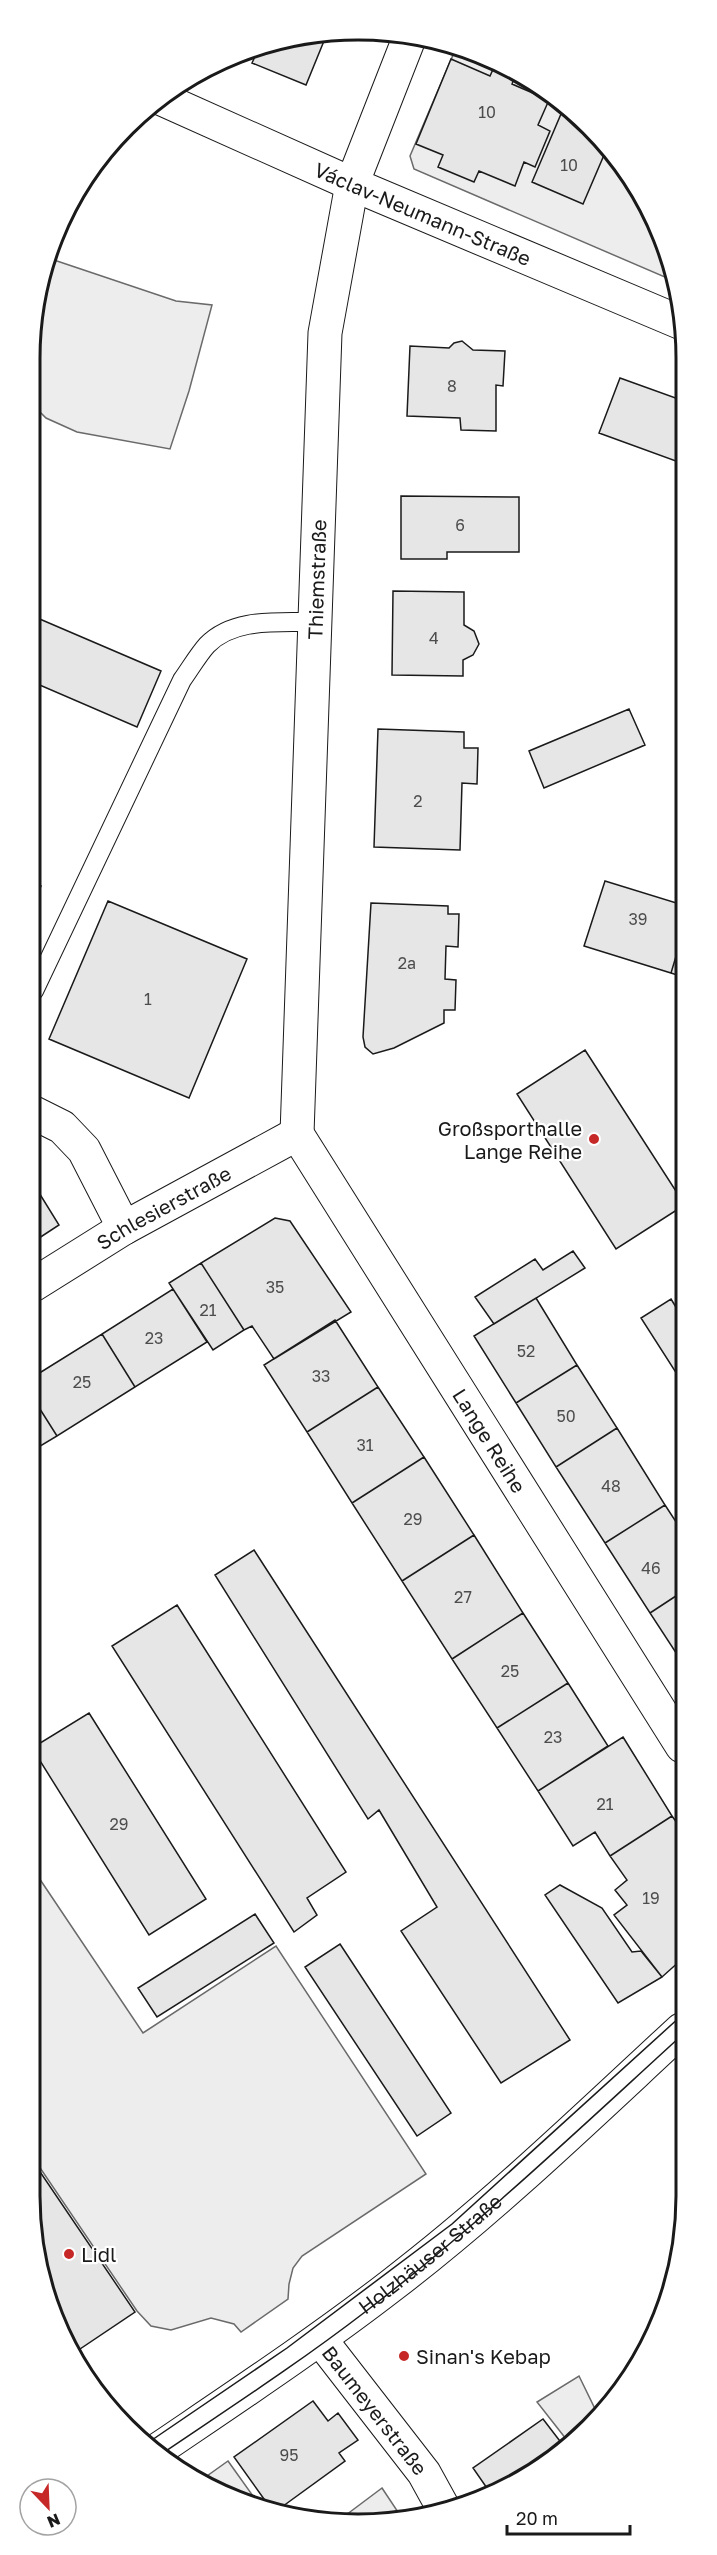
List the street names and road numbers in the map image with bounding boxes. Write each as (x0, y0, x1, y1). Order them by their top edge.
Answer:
street label: Václav-Neumann-Straße (311, 157, 535, 270)
street label: Thiemstraße (302, 519, 330, 640)
street label: Schlesierstraße (92, 1160, 235, 1254)
street label: Lange Reihe (448, 1384, 531, 1497)
street label: Holzhäuser Straße (353, 2188, 506, 2319)
street label: Baumeyerstraße (318, 2341, 433, 2479)

